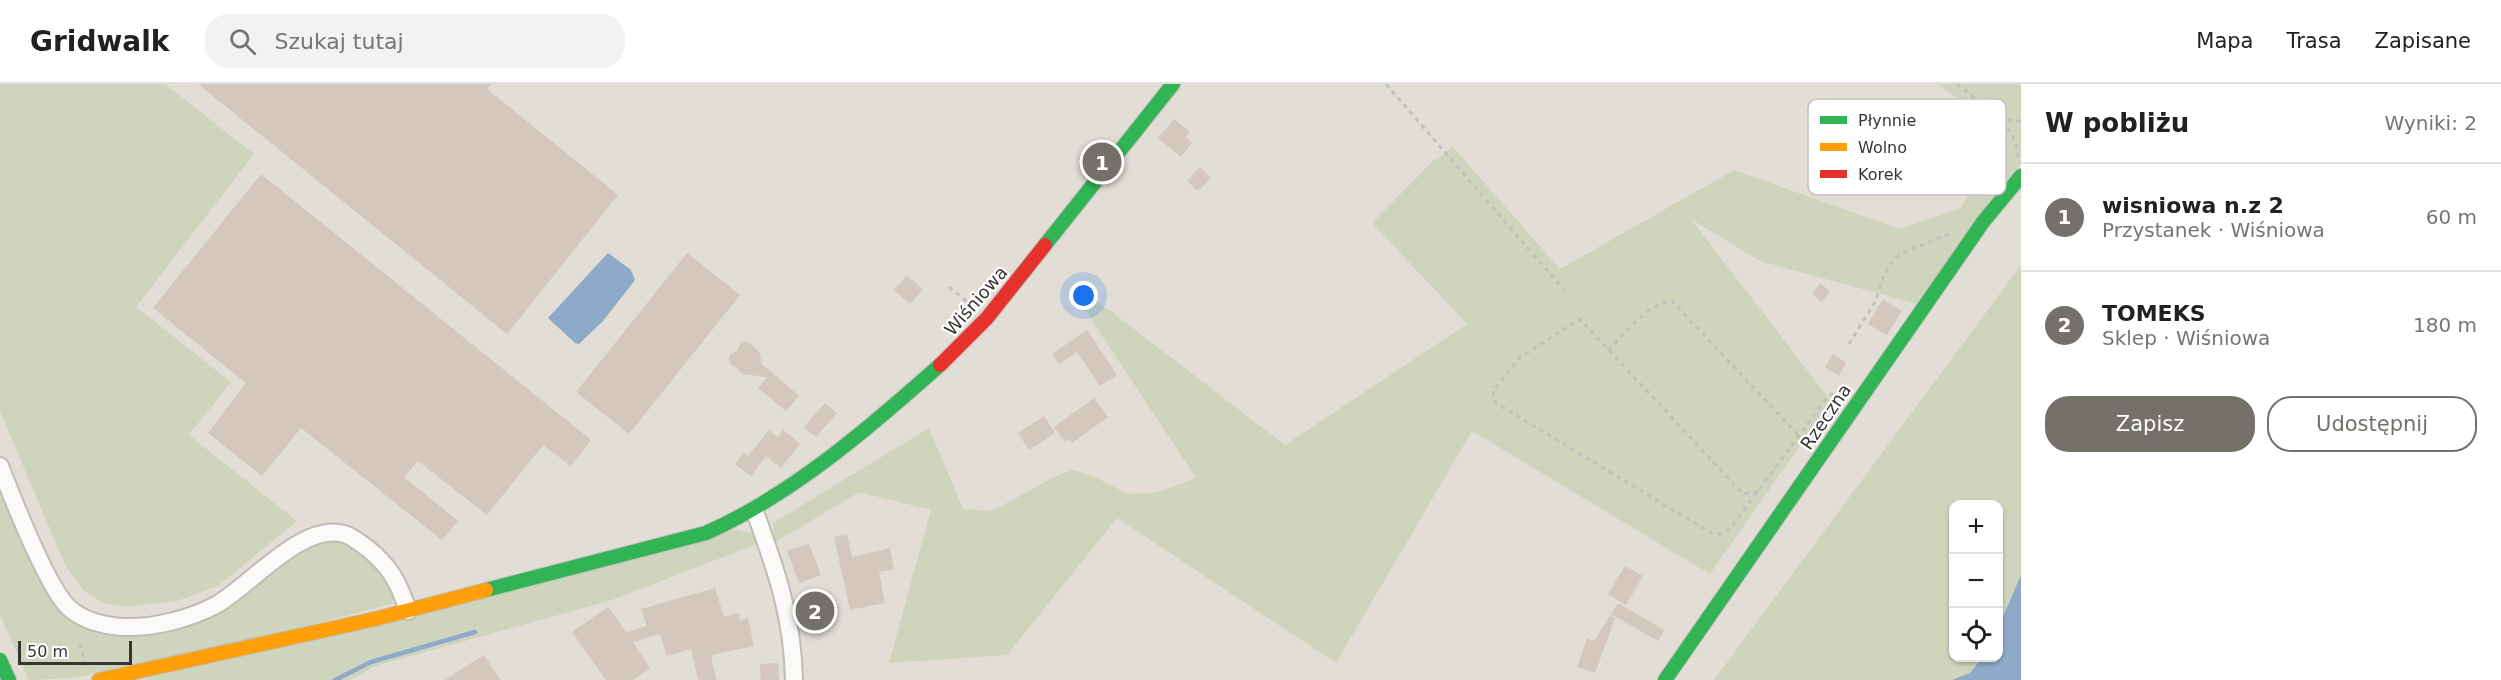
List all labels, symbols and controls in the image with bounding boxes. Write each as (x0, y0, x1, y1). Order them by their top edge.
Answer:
search box (205, 14, 625, 68)
text: Gridwalk (30, 25, 169, 58)
icon: search (226, 25, 259, 58)
text: Szukaj tutaj (274, 29, 404, 54)
text: Mapa (2196, 29, 2253, 53)
text: Trasa (2286, 29, 2342, 53)
text: Zapisane (2375, 29, 2471, 53)
legend (1808, 99, 2006, 195)
text: W pobliżu (2045, 108, 2189, 138)
text: Płynnie (1858, 111, 1916, 130)
text: Wyniki: 2 (2385, 111, 2477, 135)
text: Wolno (1858, 138, 1907, 157)
pin: 1 (1082, 140, 1122, 184)
text: Korek (1858, 165, 1904, 184)
text: wisniowa n.z 2 (2102, 193, 2284, 218)
text: 1 (2058, 205, 2071, 229)
text: 60 m (2426, 205, 2477, 229)
text: Przystanek · Wiśniowa (2102, 218, 2325, 242)
street label: Wiśniowa (940, 262, 1011, 340)
your location (1069, 281, 1098, 310)
text: TOMEKS (2102, 301, 2206, 326)
text: 2 (2058, 313, 2071, 337)
text: 180 m (2413, 313, 2477, 337)
text: Sklep · Wiśniowa (2102, 326, 2270, 350)
street label: Rzeczna (1796, 380, 1855, 454)
button: Zapisz (2045, 396, 2255, 452)
button: Udostępnij (2267, 396, 2477, 452)
map controls (1949, 500, 2003, 662)
button: + (1949, 500, 2003, 554)
button: − (1949, 554, 2003, 608)
pin: 2 (796, 588, 834, 634)
button: locate (1949, 608, 2003, 662)
scale bar (18, 638, 132, 666)
text: 50 m (27, 642, 68, 661)

